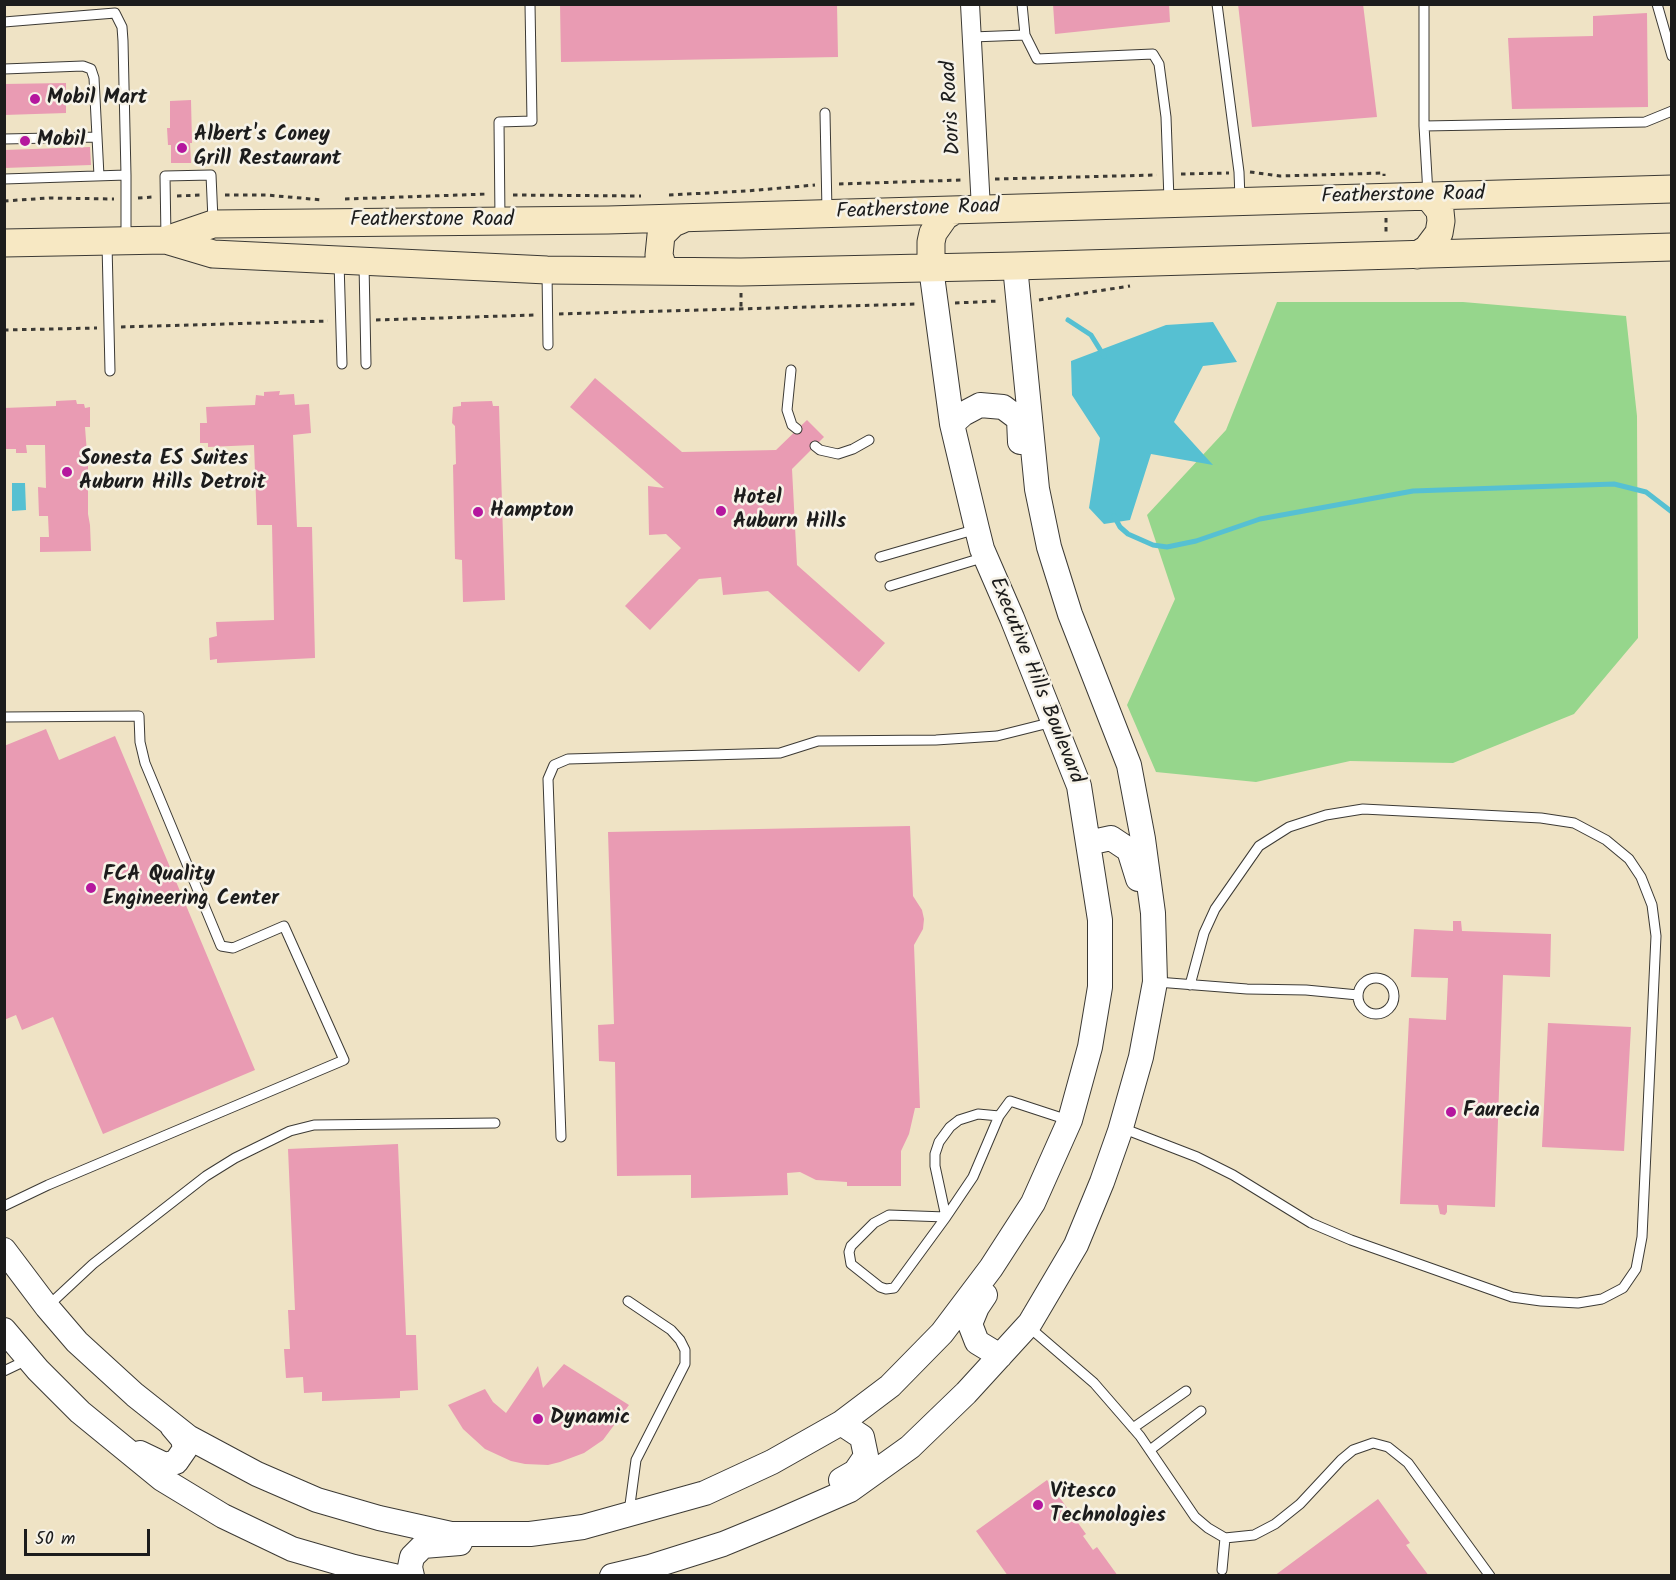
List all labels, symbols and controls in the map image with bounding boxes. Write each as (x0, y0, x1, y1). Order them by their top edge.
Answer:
street label: Doris Road (938, 60, 968, 156)
place label: Mobil Mart (47, 86, 147, 112)
marker: Mobil Mart (28, 92, 42, 106)
place label: Albert's Coney Grill Restaurant (194, 123, 341, 173)
place label: Mobil (37, 128, 85, 154)
marker: Mobil (18, 134, 32, 148)
marker: Albert's Coney Grill Restaurant (175, 141, 189, 155)
street label: Featherstone Road (1321, 183, 1485, 211)
street label: Featherstone Road (836, 196, 1000, 226)
street label: Featherstone Road (350, 208, 514, 234)
place label: Sonesta ES Suites Auburn Hills Detroit (79, 447, 266, 497)
marker: Sonesta ES Suites Auburn Hills Detroit (60, 465, 74, 479)
place label: Hotel Auburn Hills (733, 486, 846, 536)
place label: Hampton (490, 499, 574, 525)
marker: Hotel Auburn Hills (714, 504, 728, 518)
marker: Hampton (471, 505, 485, 519)
street label: Executive Hills Boulevard (982, 574, 1088, 788)
place label: FCA Quality Engineering Center (103, 863, 279, 913)
marker: FCA Quality Engineering Center (84, 881, 98, 895)
place label: Faurecia (1463, 1099, 1540, 1125)
marker: Faurecia (1444, 1105, 1458, 1119)
place label: Dynamic (550, 1406, 630, 1432)
marker: Dynamic (531, 1412, 545, 1426)
place label: Vitesco Technologies (1050, 1480, 1166, 1530)
marker: Vitesco Technologies (1031, 1498, 1045, 1512)
scale bar (27, 1517, 153, 1555)
text: 50 m (35, 1525, 75, 1554)

